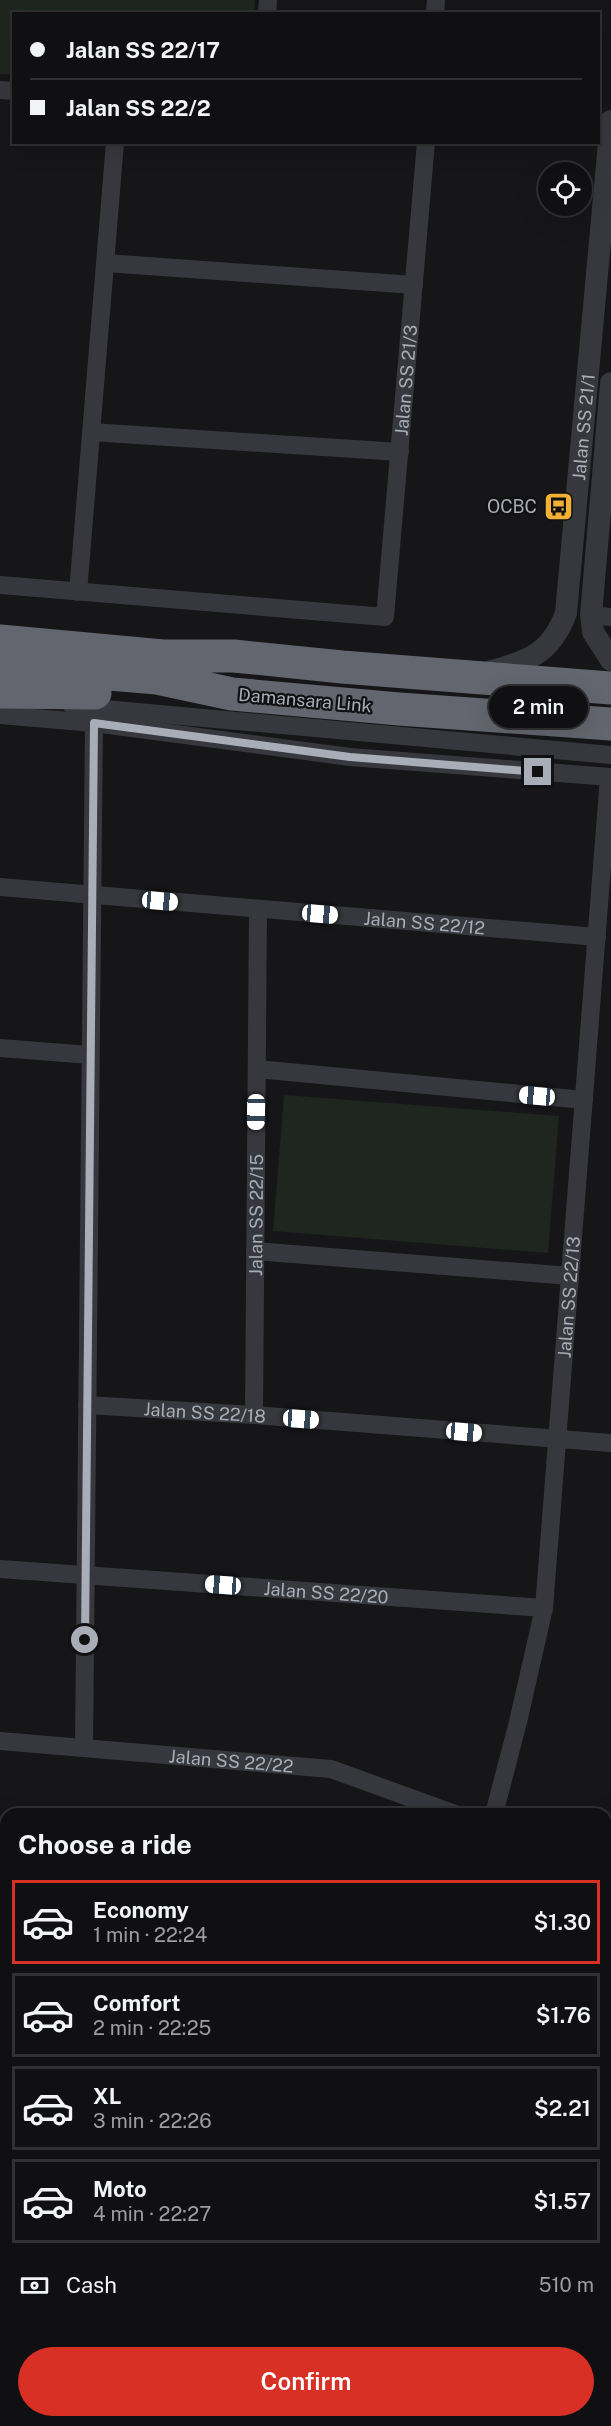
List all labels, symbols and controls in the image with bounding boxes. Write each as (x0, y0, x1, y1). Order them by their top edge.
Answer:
text: Jalan SS 22/17 (66, 37, 220, 63)
text: Jalan SS 22/2 (66, 95, 211, 121)
map controls (538, 162, 592, 216)
button: locate (538, 162, 592, 216)
street label: Jalan SS 21/3 (390, 324, 421, 437)
street label: Jalan SS 21/1 (568, 373, 598, 481)
bus stop icon: OCBC (542, 490, 574, 522)
place label: OCBC (487, 496, 537, 517)
street label: Damansara Link (237, 684, 373, 716)
callout: 2 min (488, 685, 588, 727)
text: 2 min (513, 695, 564, 719)
route end (524, 758, 551, 785)
car (141, 890, 179, 912)
car (301, 903, 339, 925)
street label: Jalan SS 22/12 (363, 907, 486, 938)
car (518, 1085, 556, 1107)
car (247, 1094, 265, 1130)
street label: Jalan SS 22/15 (245, 1154, 267, 1276)
street label: Jalan SS 22/13 (553, 1235, 584, 1359)
street label: Jalan SS 22/18 (143, 1398, 267, 1426)
car (282, 1409, 320, 1429)
car (445, 1421, 483, 1443)
car (204, 1575, 242, 1595)
street label: Jalan SS 22/20 (263, 1577, 389, 1607)
route start (71, 1626, 98, 1653)
street label: Jalan SS 22/22 (168, 1745, 294, 1776)
text: Choose a ride (18, 1828, 192, 1860)
icon: car (21, 1895, 75, 1949)
text: Economy (93, 1897, 189, 1923)
text: $1.30 (534, 1909, 591, 1935)
text: 1 min · 22:24 (93, 1923, 207, 1947)
icon: car (21, 1988, 75, 2042)
text: Comfort (93, 1990, 180, 2016)
text: $1.76 (536, 2002, 591, 2028)
text: 2 min · 22:25 (93, 2016, 211, 2040)
icon: car (21, 2081, 75, 2135)
text: XL (93, 2083, 121, 2109)
text: $2.21 (534, 2095, 591, 2121)
text: 3 min · 22:26 (93, 2109, 212, 2133)
icon: car (21, 2174, 75, 2228)
text: Moto (93, 2176, 147, 2202)
text: $1.57 (534, 2188, 591, 2214)
text: 4 min · 22:27 (93, 2202, 211, 2226)
icon: cash (18, 2269, 51, 2302)
text: Cash (66, 2272, 117, 2298)
text: 510 m (539, 2273, 594, 2297)
button: Confirm (18, 2347, 594, 2416)

